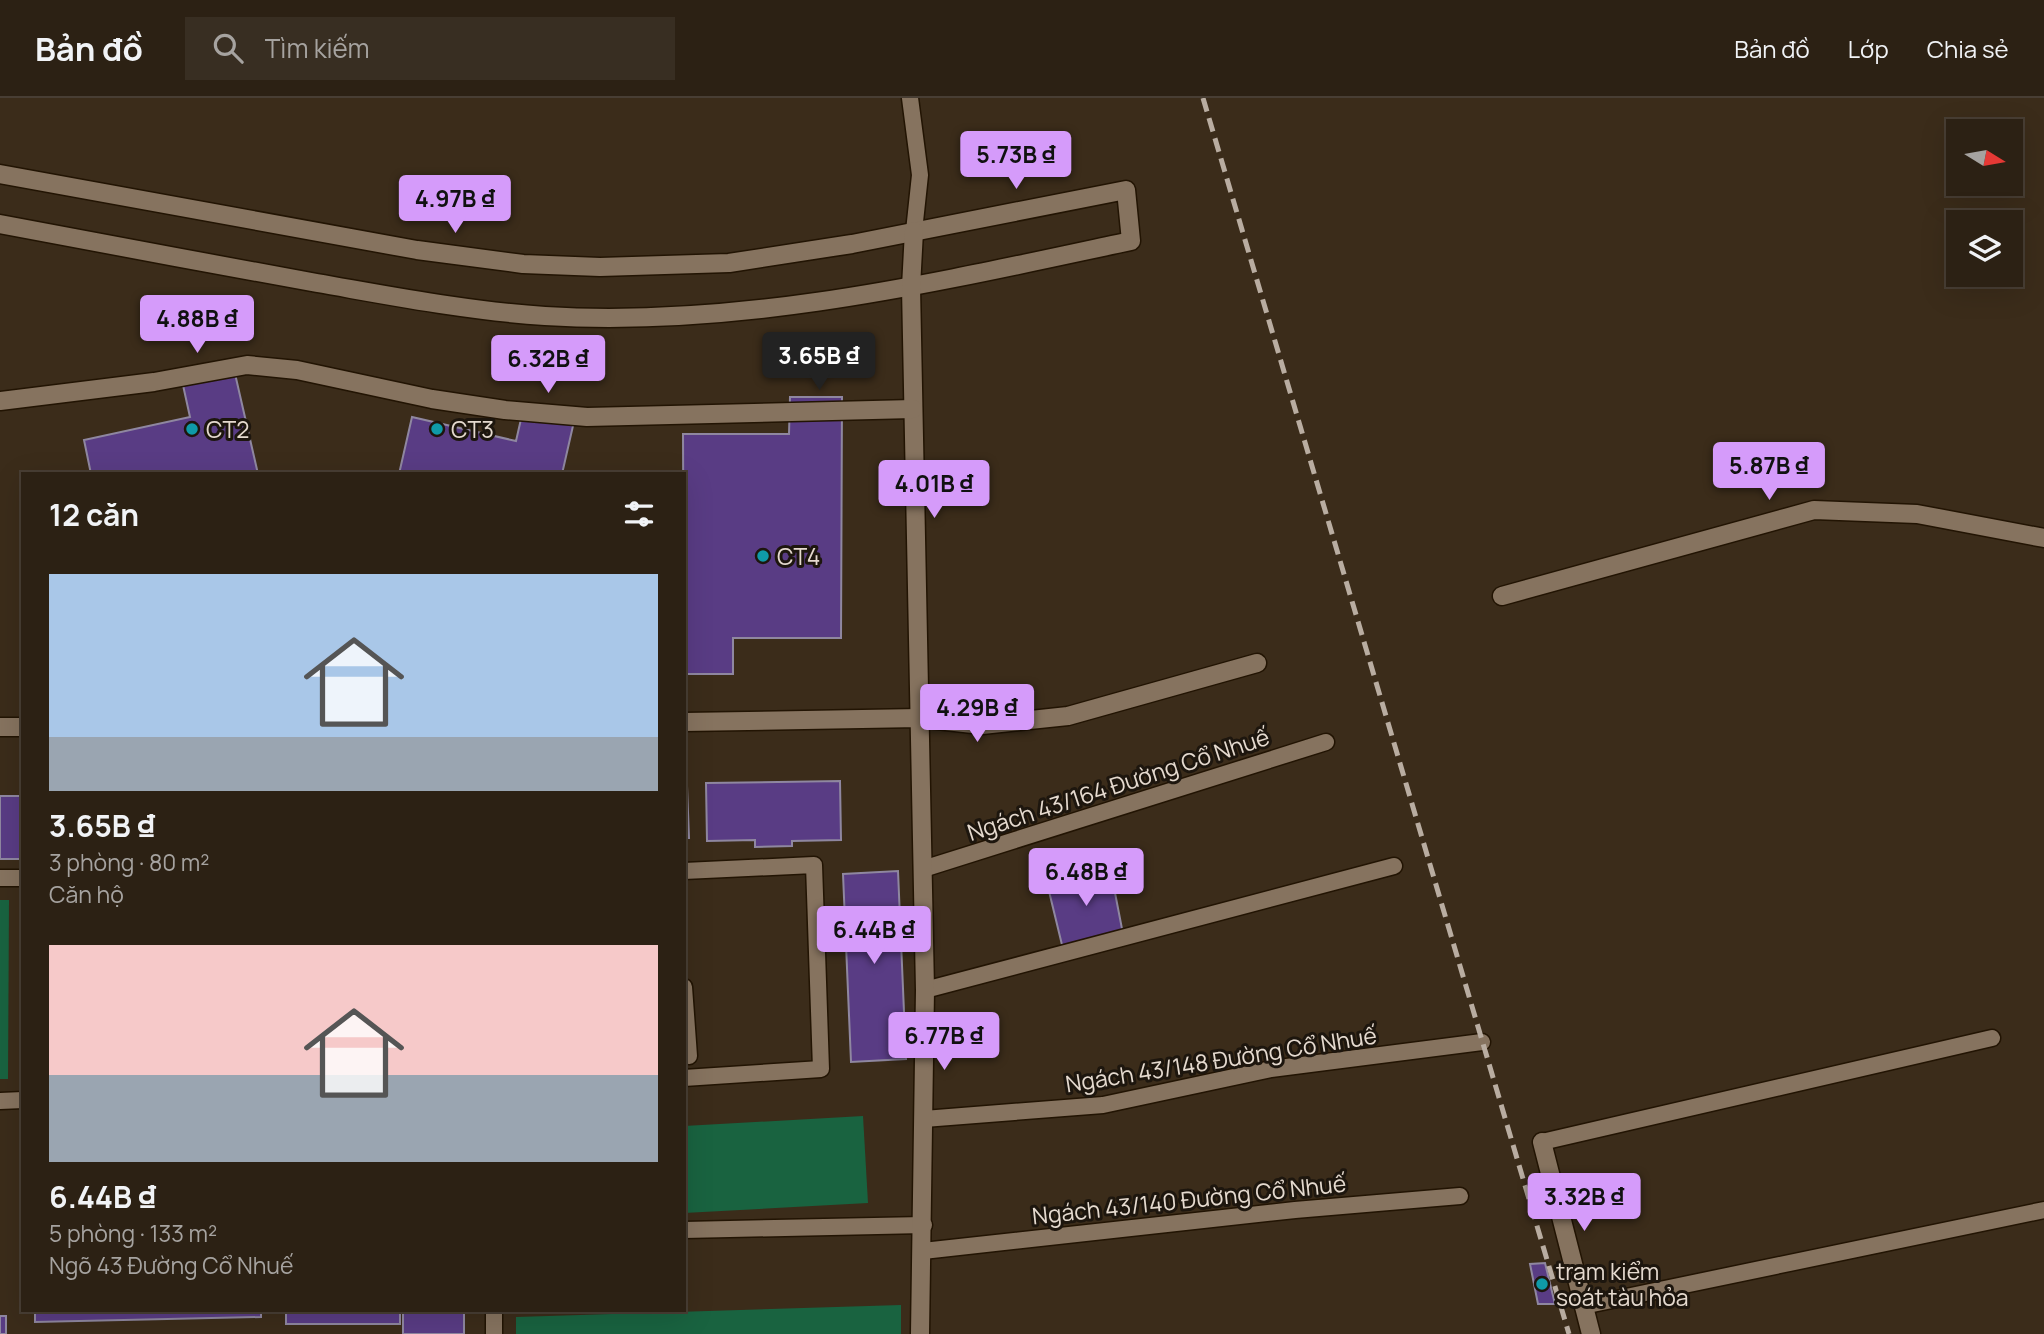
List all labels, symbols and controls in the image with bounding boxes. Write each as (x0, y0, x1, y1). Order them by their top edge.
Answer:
search box (185, 17, 675, 80)
text: Bản đồ (35, 26, 143, 71)
icon: search (209, 29, 247, 67)
text: Tìm kiếm (265, 30, 369, 66)
text: Bản đồ (1734, 32, 1810, 65)
text: Lớp (1848, 32, 1889, 65)
text: Chia sẻ (1927, 32, 2009, 65)
north arrow (1946, 119, 2023, 196)
map controls (1946, 119, 2023, 287)
pin: 5.73B ₫ (951, 132, 1081, 191)
text: 5.73B ₫ (976, 138, 1056, 170)
pin: 4.97B ₫ (390, 176, 520, 235)
text: 4.97B ₫ (415, 182, 495, 214)
button: layers (1946, 210, 2023, 287)
pin: 4.88B ₫ (132, 296, 262, 355)
text: 4.88B ₫ (156, 302, 238, 334)
pin: 3.65B ₫ (754, 332, 884, 392)
pin: 6.32B ₫ (483, 336, 613, 395)
text: 3.65B ₫ (778, 339, 860, 371)
text: 6.32B ₫ (507, 342, 589, 374)
place label: CT2 (206, 413, 249, 445)
place label: CT3 (451, 413, 494, 445)
marker: CT2 (184, 421, 200, 437)
marker: CT3 (429, 421, 445, 437)
pin: 5.87B ₫ (1704, 442, 1834, 502)
text: 5.87B ₫ (1729, 449, 1809, 481)
pin: 4.01B ₫ (869, 460, 999, 520)
text: 4.01B ₫ (894, 467, 974, 499)
text: 12 căn (49, 494, 139, 535)
icon: filters (620, 495, 658, 533)
place label: CT4 (777, 540, 820, 572)
marker: CT4 (755, 548, 771, 564)
icon: home (291, 619, 417, 745)
pin: 4.29B ₫ (912, 684, 1042, 744)
text: 4.29B ₫ (936, 691, 1018, 723)
street label: Ngách 43/164 Đường Cổ Nhuế (963, 720, 1273, 848)
text: 3.65B ₫ (49, 805, 155, 846)
text: 3 phòng · 80 m² (49, 846, 210, 878)
pin: 6.48B ₫ (1021, 848, 1151, 908)
text: 6.48B ₫ (1045, 855, 1127, 887)
text: Căn hộ (49, 878, 124, 910)
pin: 6.44B ₫ (809, 906, 939, 966)
text: 6.44B ₫ (833, 913, 915, 945)
icon: home (291, 990, 417, 1116)
pin: 6.77B ₫ (879, 1012, 1009, 1072)
text: 6.77B ₫ (904, 1019, 984, 1051)
street label: Ngách 43/148 Đường Cổ Nhuế (1063, 1019, 1379, 1099)
street label: Ngách 43/140 Đường Cổ Nhuế (1030, 1167, 1348, 1231)
pin: 3.32B ₫ (1519, 1174, 1649, 1233)
text: 6.44B ₫ (49, 1176, 156, 1217)
text: 3.32B ₫ (1544, 1180, 1624, 1212)
text: 5 phòng · 133 m² (49, 1217, 217, 1249)
text: Ngõ 43 Đường Cổ Nhuế (49, 1249, 293, 1281)
place label: trạm kiểm soát tàu hỏa (1556, 1255, 1689, 1313)
marker: trạm kiểm soát tàu hỏa (1534, 1276, 1550, 1292)

